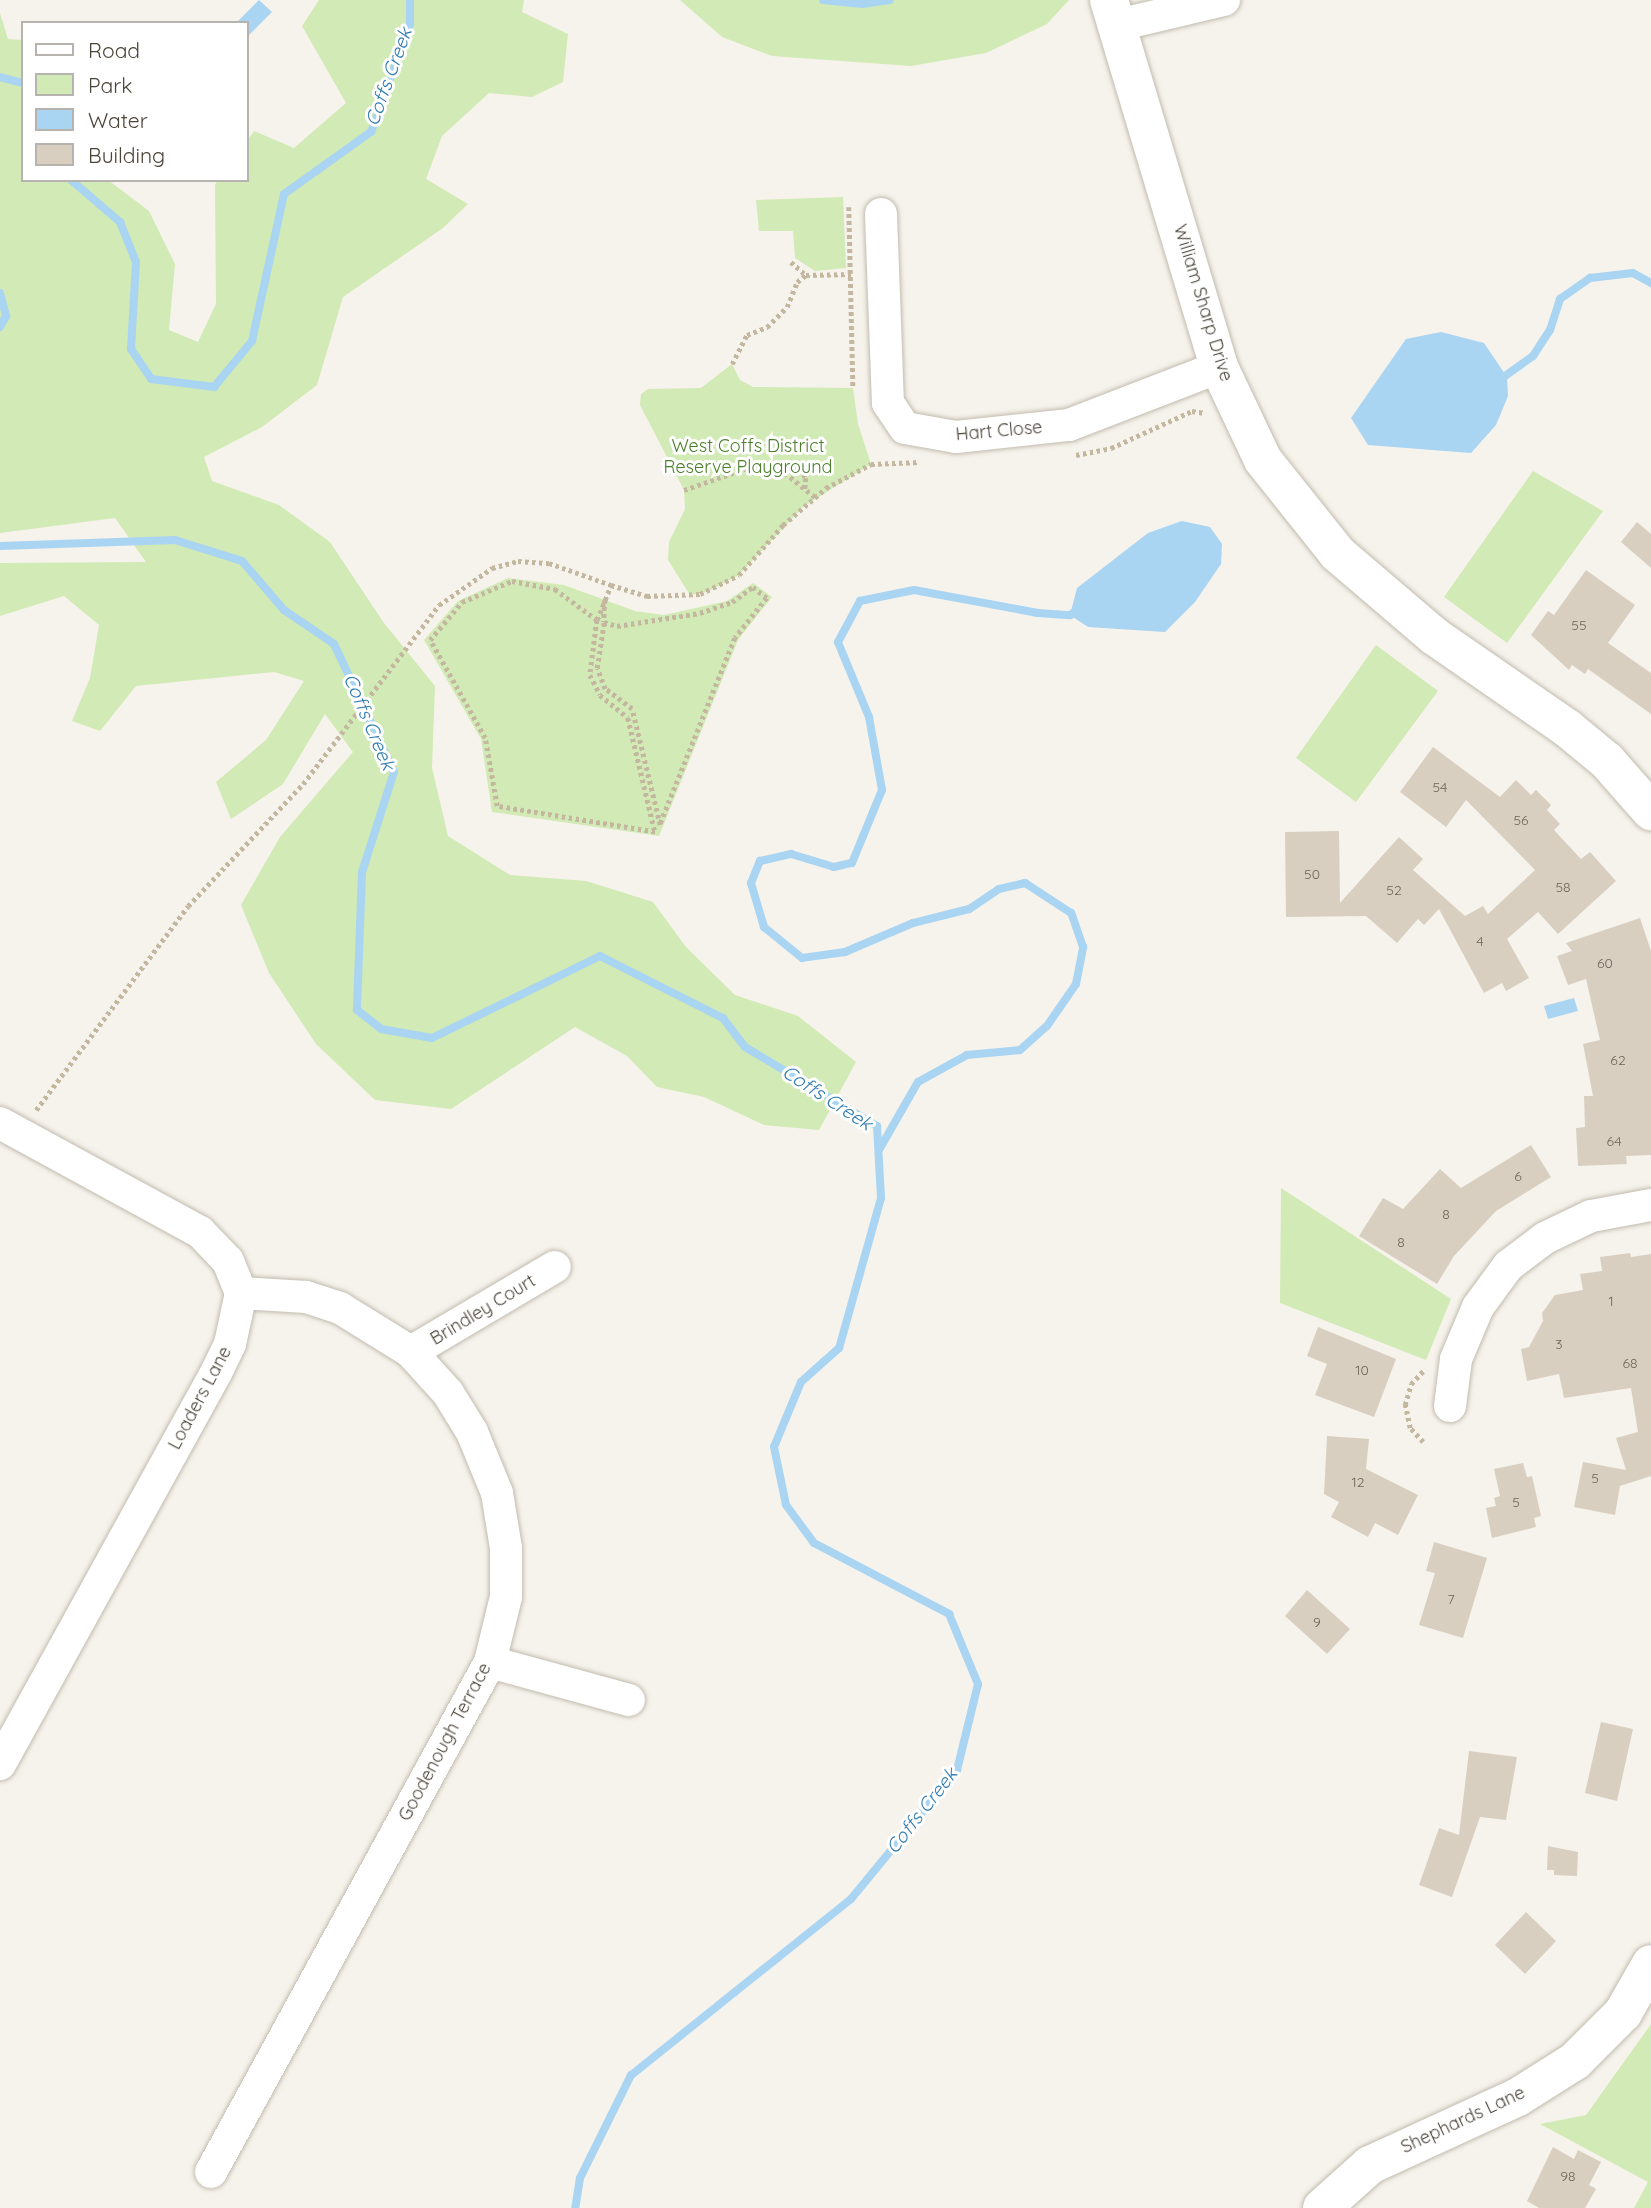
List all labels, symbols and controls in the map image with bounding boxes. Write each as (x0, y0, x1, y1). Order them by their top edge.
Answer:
legend (21, 21, 248, 182)
water label: Coffs Creek (361, 25, 417, 129)
text: Road (88, 37, 140, 63)
text: Park (88, 72, 132, 98)
text: Water (88, 107, 148, 133)
text: Building (88, 142, 165, 168)
street label: William Sharp Drive (1169, 222, 1237, 384)
street label: Hart Close (955, 416, 1043, 446)
park label: West Coffs District Reserve Playground (663, 436, 833, 478)
house number: 55 (1571, 617, 1587, 633)
water label: Coffs Creek (338, 670, 400, 774)
house number: 54 (1432, 779, 1448, 795)
house number: 56 (1513, 812, 1529, 828)
house number: 50 (1304, 866, 1320, 882)
house number: 58 (1555, 879, 1571, 895)
house number: 52 (1386, 882, 1402, 898)
house number: 4 (1476, 933, 1484, 949)
house number: 60 (1597, 955, 1613, 971)
house number: 62 (1610, 1052, 1626, 1068)
water label: Coffs Creek (778, 1060, 876, 1136)
house number: 64 (1606, 1133, 1622, 1149)
house number: 6 (1514, 1168, 1522, 1184)
house number: 8 (1442, 1206, 1450, 1222)
house number: 8 (1397, 1234, 1405, 1250)
street label: Brindley Court (426, 1270, 540, 1350)
house number: 1 (1608, 1293, 1614, 1309)
house number: 3 (1555, 1336, 1563, 1352)
street label: Loaders Lane (164, 1343, 236, 1453)
house number: 68 (1622, 1355, 1638, 1371)
house number: 10 (1355, 1362, 1369, 1378)
house number: 5 (1591, 1470, 1599, 1486)
house number: 12 (1352, 1474, 1364, 1490)
house number: 5 (1512, 1494, 1520, 1510)
house number: 7 (1447, 1591, 1455, 1607)
house number: 9 (1313, 1614, 1321, 1630)
street label: Goodenough Terrace (394, 1659, 496, 1825)
water label: Coffs Creek (881, 1764, 963, 1858)
street label: Shephards Lane (1398, 2082, 1528, 2158)
house number: 98 (1560, 2168, 1576, 2184)

